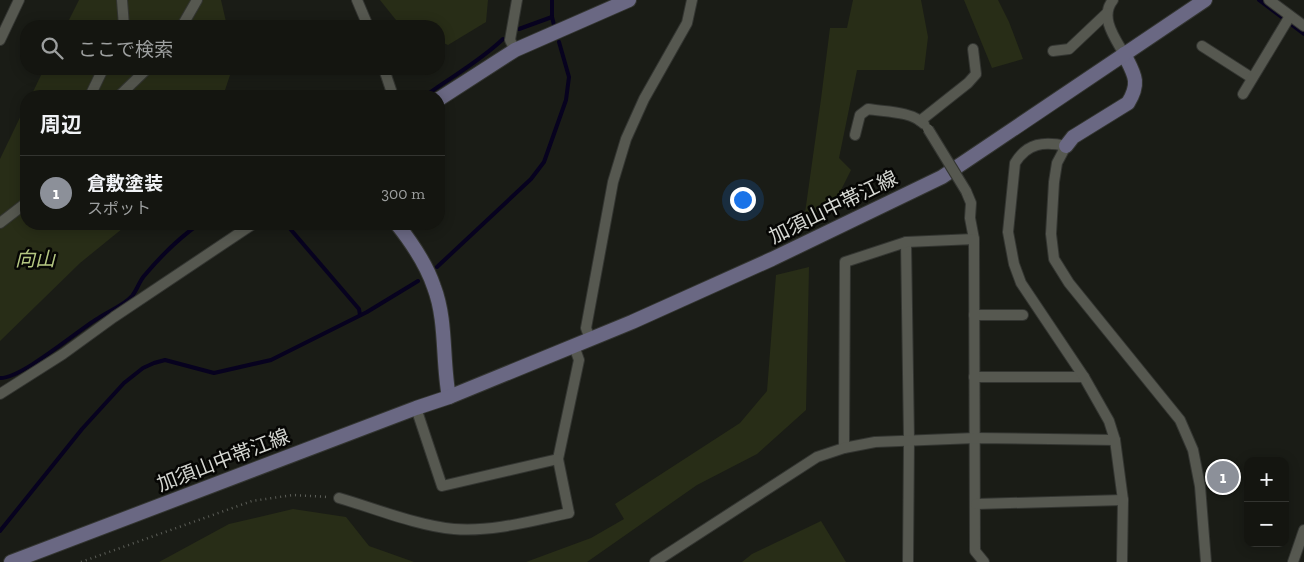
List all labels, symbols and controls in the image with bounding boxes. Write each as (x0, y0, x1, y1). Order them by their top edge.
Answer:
search box (20, 20, 445, 75)
icon: search (38, 34, 66, 62)
text: ここで検索 (78, 38, 173, 61)
text: 周辺 (40, 112, 82, 137)
street label: 加須山中帯江線 (765, 166, 901, 248)
text: 倉敷塗装 (87, 172, 163, 195)
text: 1 (53, 184, 59, 203)
text: 300 m (381, 184, 425, 203)
your location (730, 187, 756, 213)
text: スポット (87, 199, 151, 218)
park label: 向山 (15, 247, 56, 271)
street label: 加須山中帯江線 (153, 424, 293, 496)
map controls (1244, 457, 1289, 547)
button: + (1244, 457, 1289, 502)
pin: 1 (1207, 458, 1239, 496)
button: − (1244, 502, 1289, 547)

